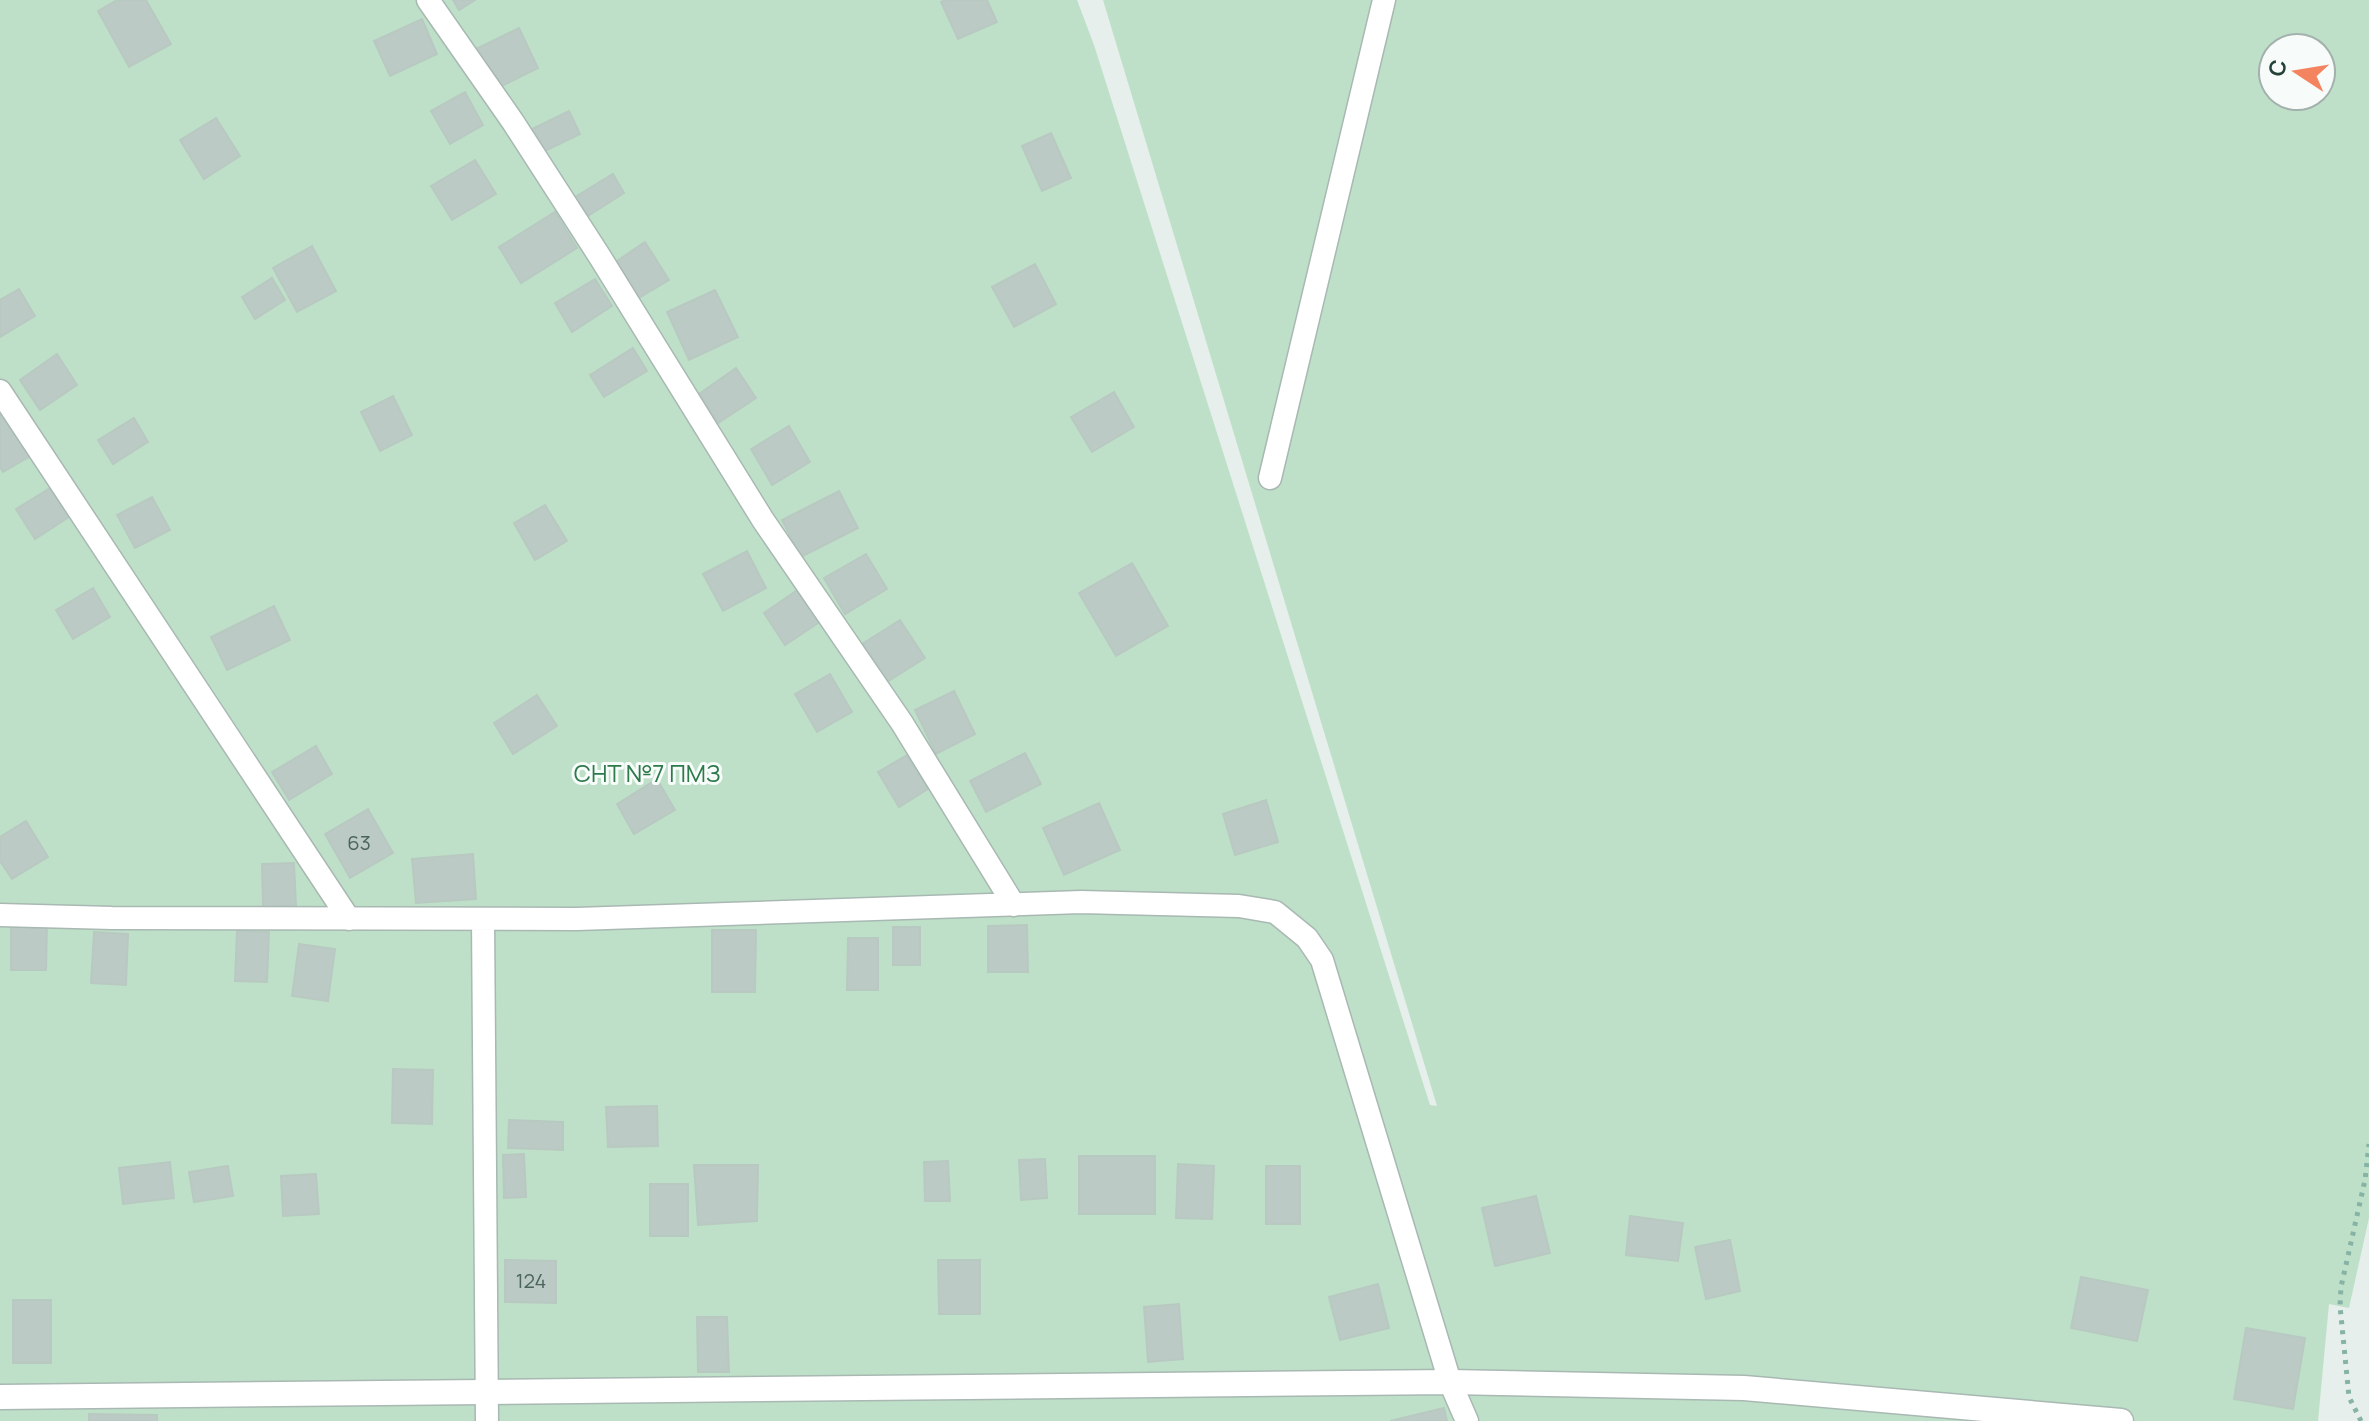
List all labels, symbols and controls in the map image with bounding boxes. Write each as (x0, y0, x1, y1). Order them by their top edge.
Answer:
north arrow (2257, 32, 2337, 112)
text: С (2261, 57, 2294, 79)
park label: СНТ №7 ПМЗ (574, 756, 720, 789)
house number: 63 (347, 829, 371, 856)
house number: 124 (516, 1267, 546, 1294)

